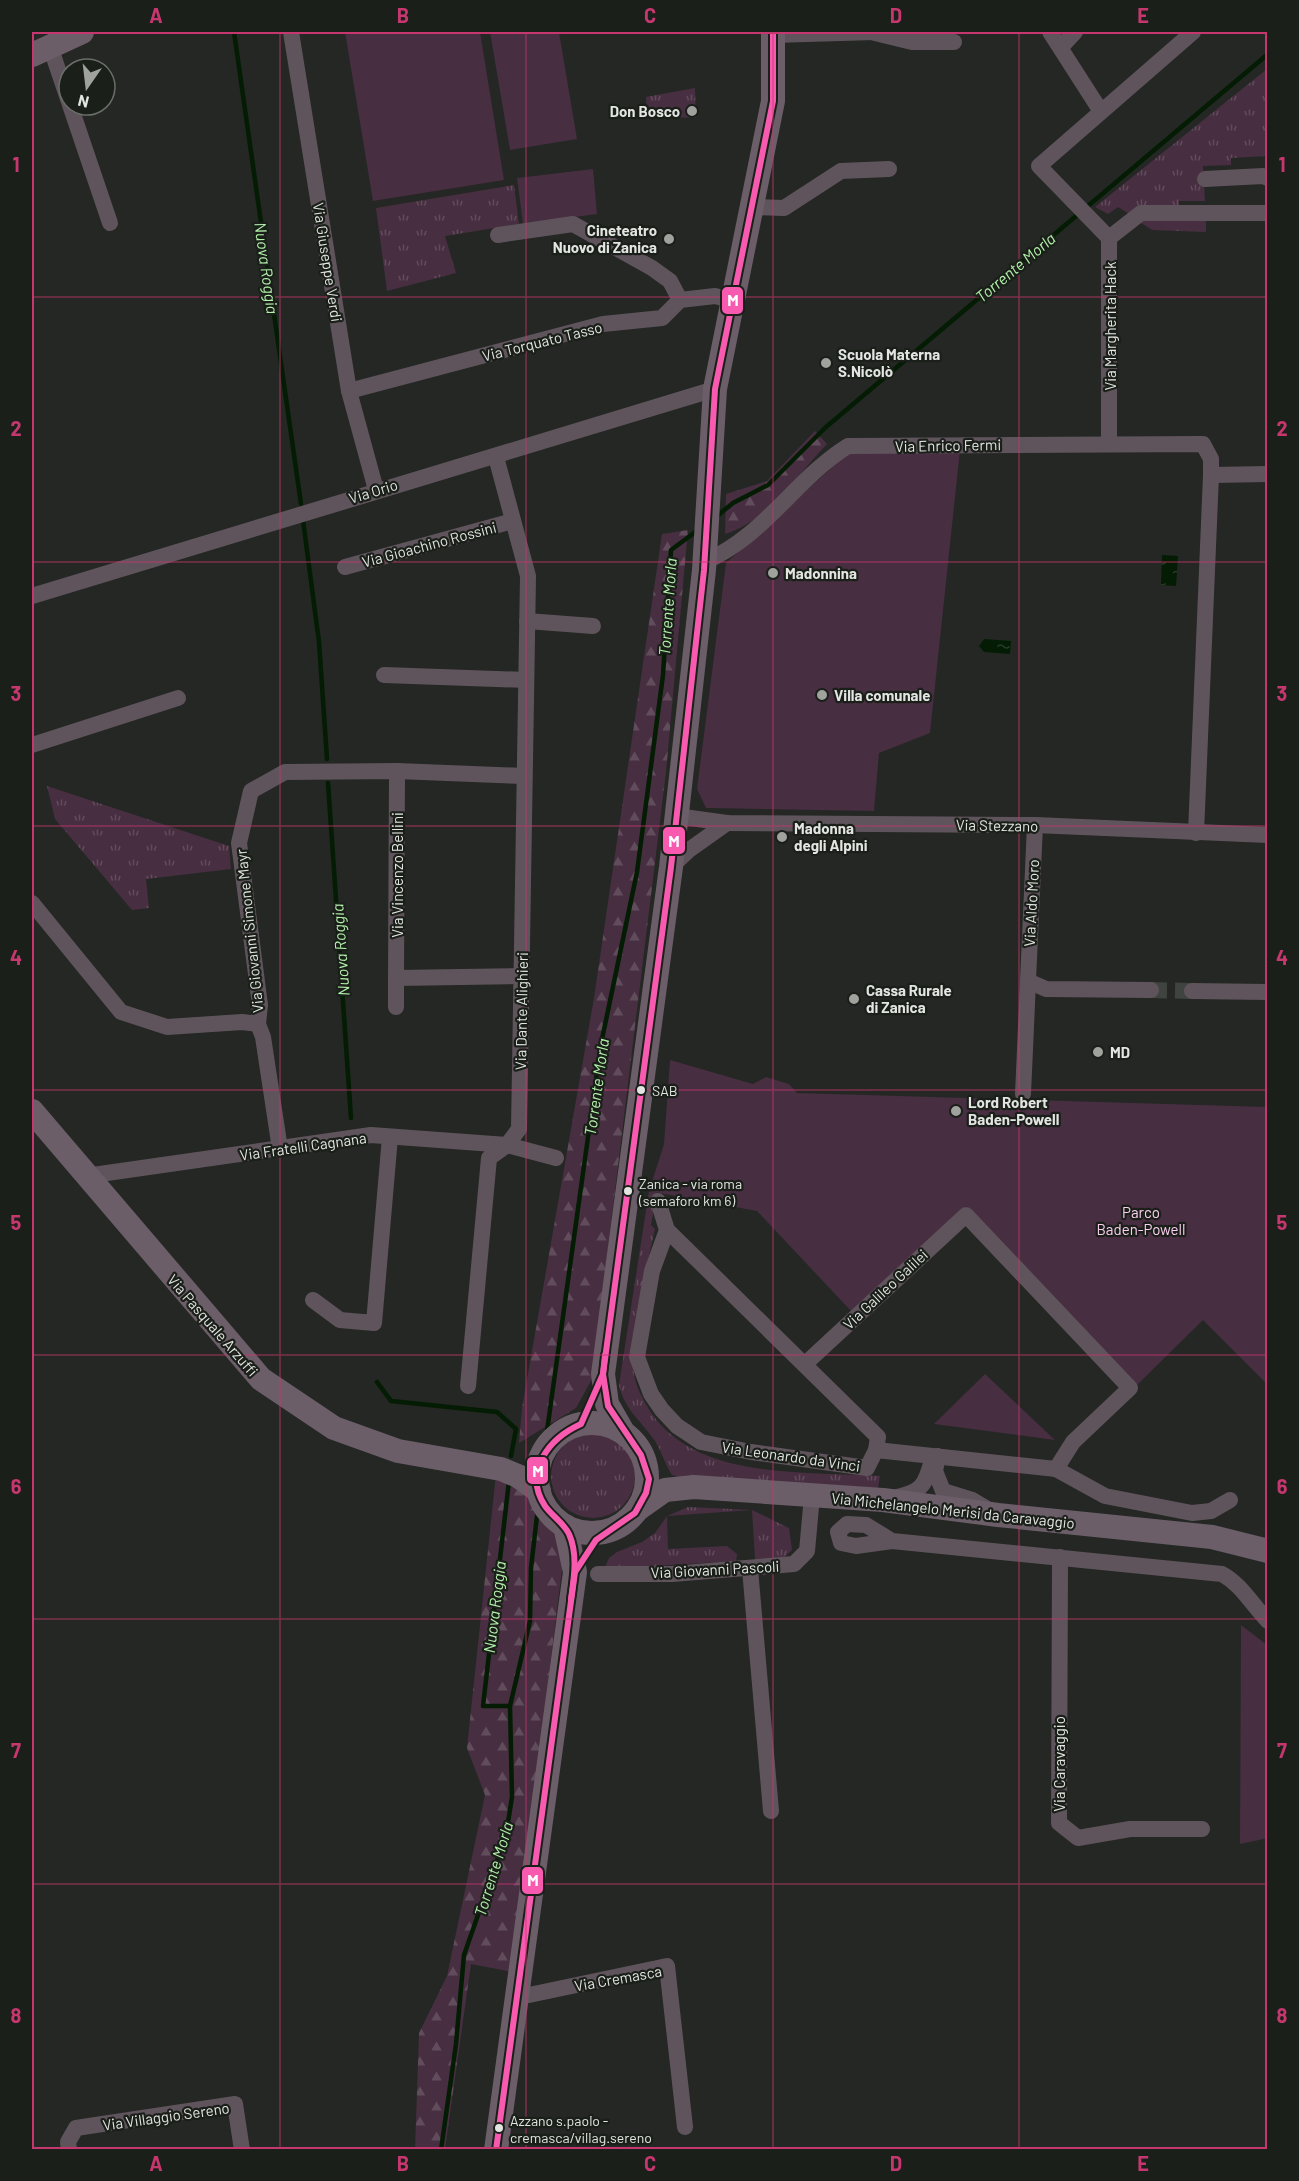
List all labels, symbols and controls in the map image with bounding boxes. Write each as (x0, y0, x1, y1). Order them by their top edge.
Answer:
text: A (149, 3, 163, 27)
text: B (397, 3, 409, 27)
text: C (644, 3, 656, 27)
text: D (890, 3, 902, 27)
text: E (1137, 3, 1149, 27)
north arrow (57, 57, 117, 117)
text: N (76, 92, 91, 113)
place label: Don Bosco (610, 102, 680, 120)
marker: Don Bosco (685, 104, 699, 118)
text: 1 (12, 152, 20, 176)
text: 1 (1278, 152, 1286, 176)
street label: Via Giuseppe Verdi (310, 201, 346, 323)
water label: Nuova Roggia (251, 221, 283, 315)
place label: Cineteatro Nuovo di Zanica (553, 221, 657, 256)
water label: Torrente Morla (971, 228, 1059, 306)
marker: Cineteatro Nuovo di Zanica (662, 232, 676, 246)
street label: Via Margherita Hack (1101, 261, 1119, 391)
line badge: M (721, 286, 744, 315)
text: M (727, 290, 739, 309)
street label: Via Torquato Tasso (480, 317, 604, 365)
place label: Scuola Materna S.Nicolò (838, 345, 940, 380)
marker: Scuola Materna S.Nicolò (819, 356, 833, 370)
text: 2 (10, 416, 22, 440)
text: 2 (1276, 416, 1288, 440)
street label: Via Enrico Fermi (895, 435, 1001, 455)
street label: Via Orio (346, 475, 400, 507)
street label: Via Gioachino Rossini (360, 517, 498, 571)
water label: Torrente Morla (654, 557, 680, 657)
place label: Madonnina (785, 564, 857, 582)
marker: Madonnina (766, 566, 780, 580)
text: 3 (11, 681, 21, 705)
text: 3 (1277, 681, 1287, 705)
place label: Villa comunale (834, 686, 930, 704)
marker: Villa comunale (815, 688, 829, 702)
street label: Via Vincenzo Bellini (388, 812, 406, 938)
street label: Via Stezzano (956, 815, 1038, 835)
place label: Madonna degli Alpini (794, 819, 868, 854)
line badge: M (662, 826, 686, 855)
marker: Madonna degli Alpini (775, 830, 789, 844)
text: M (668, 831, 680, 850)
street label: Via Giovanni Simone Mayr (231, 848, 267, 1014)
street label: Via Aldo Moro (1020, 859, 1042, 947)
water label: Nuova Roggia (327, 903, 353, 997)
text: 4 (10, 945, 22, 969)
text: 4 (1276, 945, 1288, 969)
street label: Via Dante Alighieri (511, 952, 531, 1070)
place label: Cassa Rurale di Zanica (866, 981, 952, 1016)
marker: Cassa Rurale di Zanica (847, 992, 861, 1006)
water label: Torrente Morla (580, 1037, 612, 1137)
place label: MD (1110, 1043, 1130, 1061)
marker: MD (1091, 1045, 1105, 1059)
place label: SAB (652, 1082, 677, 1099)
marker: SAB (635, 1084, 647, 1096)
place label: Lord Robert Baden-Powell (968, 1093, 1059, 1128)
marker: Lord Robert Baden-Powell (949, 1104, 963, 1118)
street label: Via Fratelli Cagnana (238, 1128, 368, 1164)
place label: Zanica - via roma (semaforo km 6) (638, 1175, 742, 1209)
marker: Zanica - via roma (semaforo km 6) (622, 1185, 634, 1197)
park label: Parco Baden-Powell (1097, 1203, 1186, 1238)
text: 5 (11, 1210, 22, 1234)
text: 5 (1277, 1210, 1288, 1234)
street label: Via Galileo Galilei (839, 1245, 931, 1333)
street label: Via Pasquale Arzuffi (164, 1270, 262, 1380)
street label: Via Leonardo da Vinci (721, 1437, 861, 1475)
line badge: M (526, 1456, 549, 1485)
text: M (532, 1461, 544, 1480)
text: 6 (11, 1474, 22, 1498)
text: 6 (1277, 1474, 1288, 1498)
street label: Via Michelangelo Merisi da Caravaggio (830, 1488, 1076, 1532)
street label: Via Giovanni Pascoli (650, 1557, 780, 1581)
water label: Nuova Roggia (479, 1560, 509, 1654)
street label: Via Caravaggio (1050, 1716, 1068, 1812)
text: 7 (11, 1738, 21, 1762)
text: 7 (1277, 1738, 1287, 1762)
water label: Torrente Morla (470, 1819, 516, 1919)
line badge: M (521, 1866, 544, 1895)
text: M (527, 1870, 539, 1889)
street label: Via Cremasca (573, 1961, 663, 1995)
text: 8 (11, 2003, 22, 2027)
text: 8 (1277, 2003, 1288, 2027)
street label: Via Villaggio Sereno (101, 2098, 231, 2134)
place label: Azzano s.paolo - cremasca/villag.sereno (510, 2112, 652, 2146)
marker: Azzano s.paolo - cremasca/villag.sereno (493, 2122, 505, 2134)
text: A (149, 2151, 163, 2175)
text: B (397, 2151, 409, 2175)
text: C (644, 2151, 656, 2175)
text: D (890, 2151, 902, 2175)
text: E (1137, 2151, 1149, 2175)

